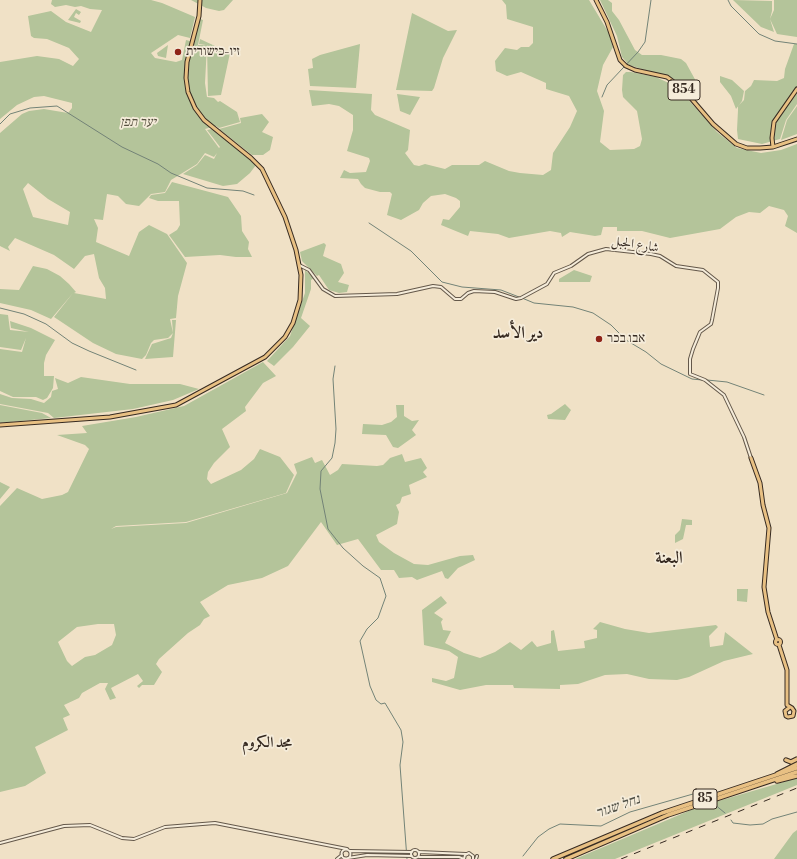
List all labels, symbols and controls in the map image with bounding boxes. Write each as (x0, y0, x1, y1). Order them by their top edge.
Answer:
place label: זיו-כישורית (186, 44, 240, 60)
marker: זיו-כישורית (173, 47, 183, 57)
road number: 854 (668, 80, 700, 100)
park label: יער תפן (120, 115, 156, 131)
street label: شارع الجبل (610, 234, 660, 256)
district label: دير الأسد (493, 324, 543, 344)
place label: אבו בכר (607, 331, 645, 347)
marker: אבו בכר (594, 334, 604, 344)
district label: البعنة (655, 549, 683, 569)
district label: مجد الكروم (242, 734, 292, 752)
road number: 85 (693, 789, 717, 809)
water label: נחל שגור (594, 792, 642, 822)

